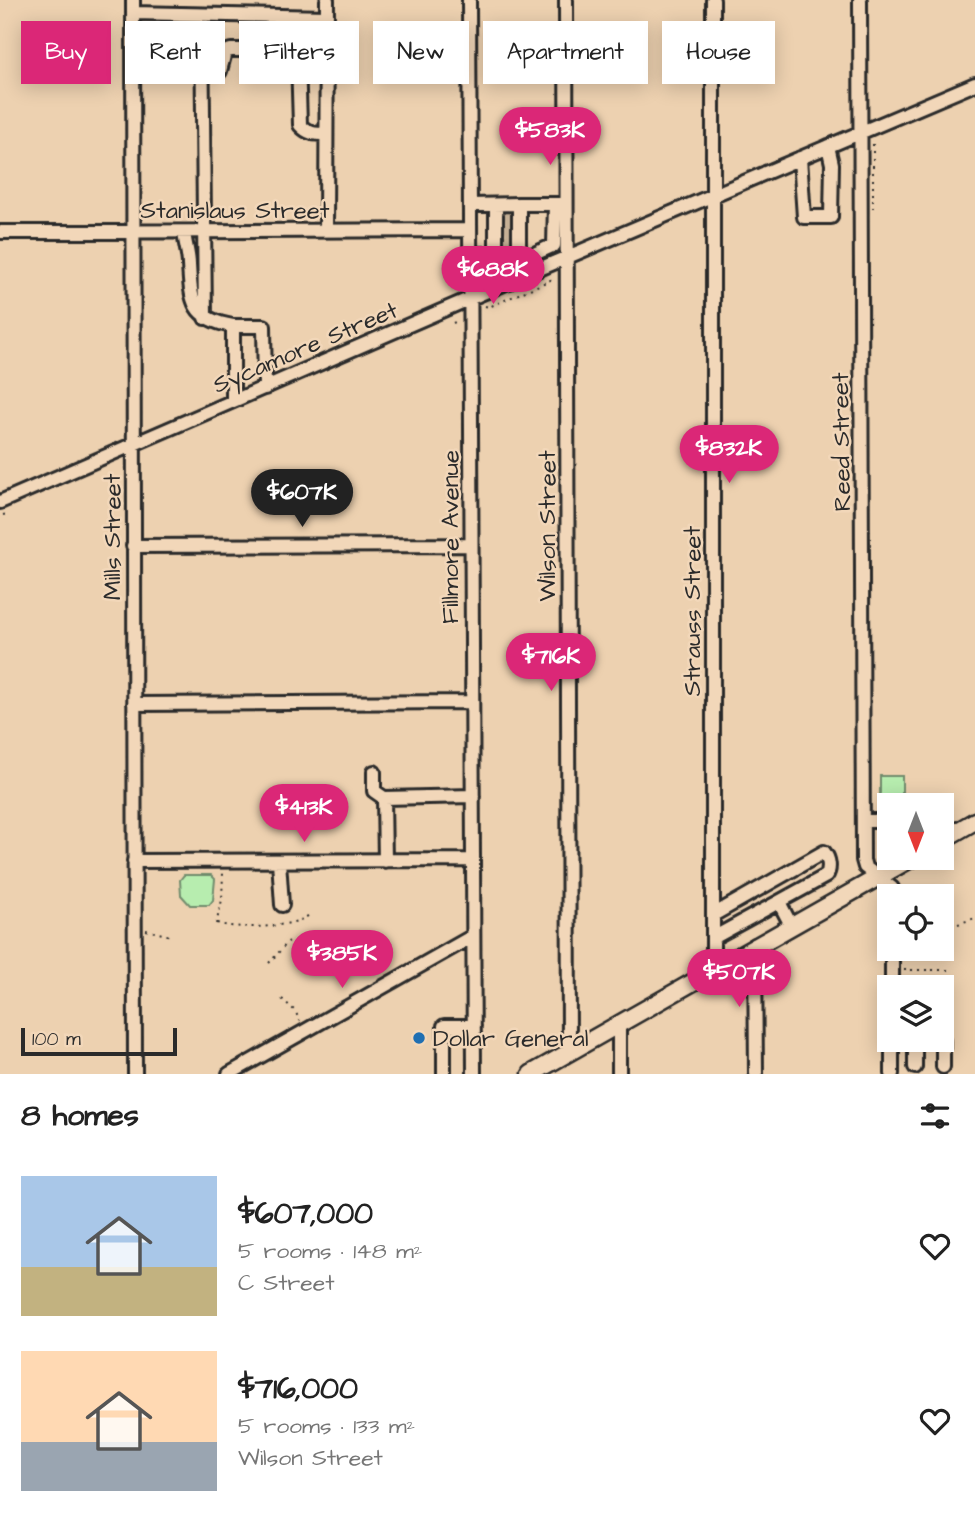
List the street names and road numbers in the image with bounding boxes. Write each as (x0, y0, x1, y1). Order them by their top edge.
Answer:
street label: Stanislaus Street (141, 194, 330, 228)
street label: Sycamore Street (208, 293, 404, 403)
street label: Reed Street (824, 372, 860, 512)
street label: Fillmore Avenue (434, 450, 468, 624)
street label: Wilson Street (531, 450, 565, 602)
street label: Mills Street (96, 473, 130, 600)
street label: Strauss Street (676, 525, 710, 696)

